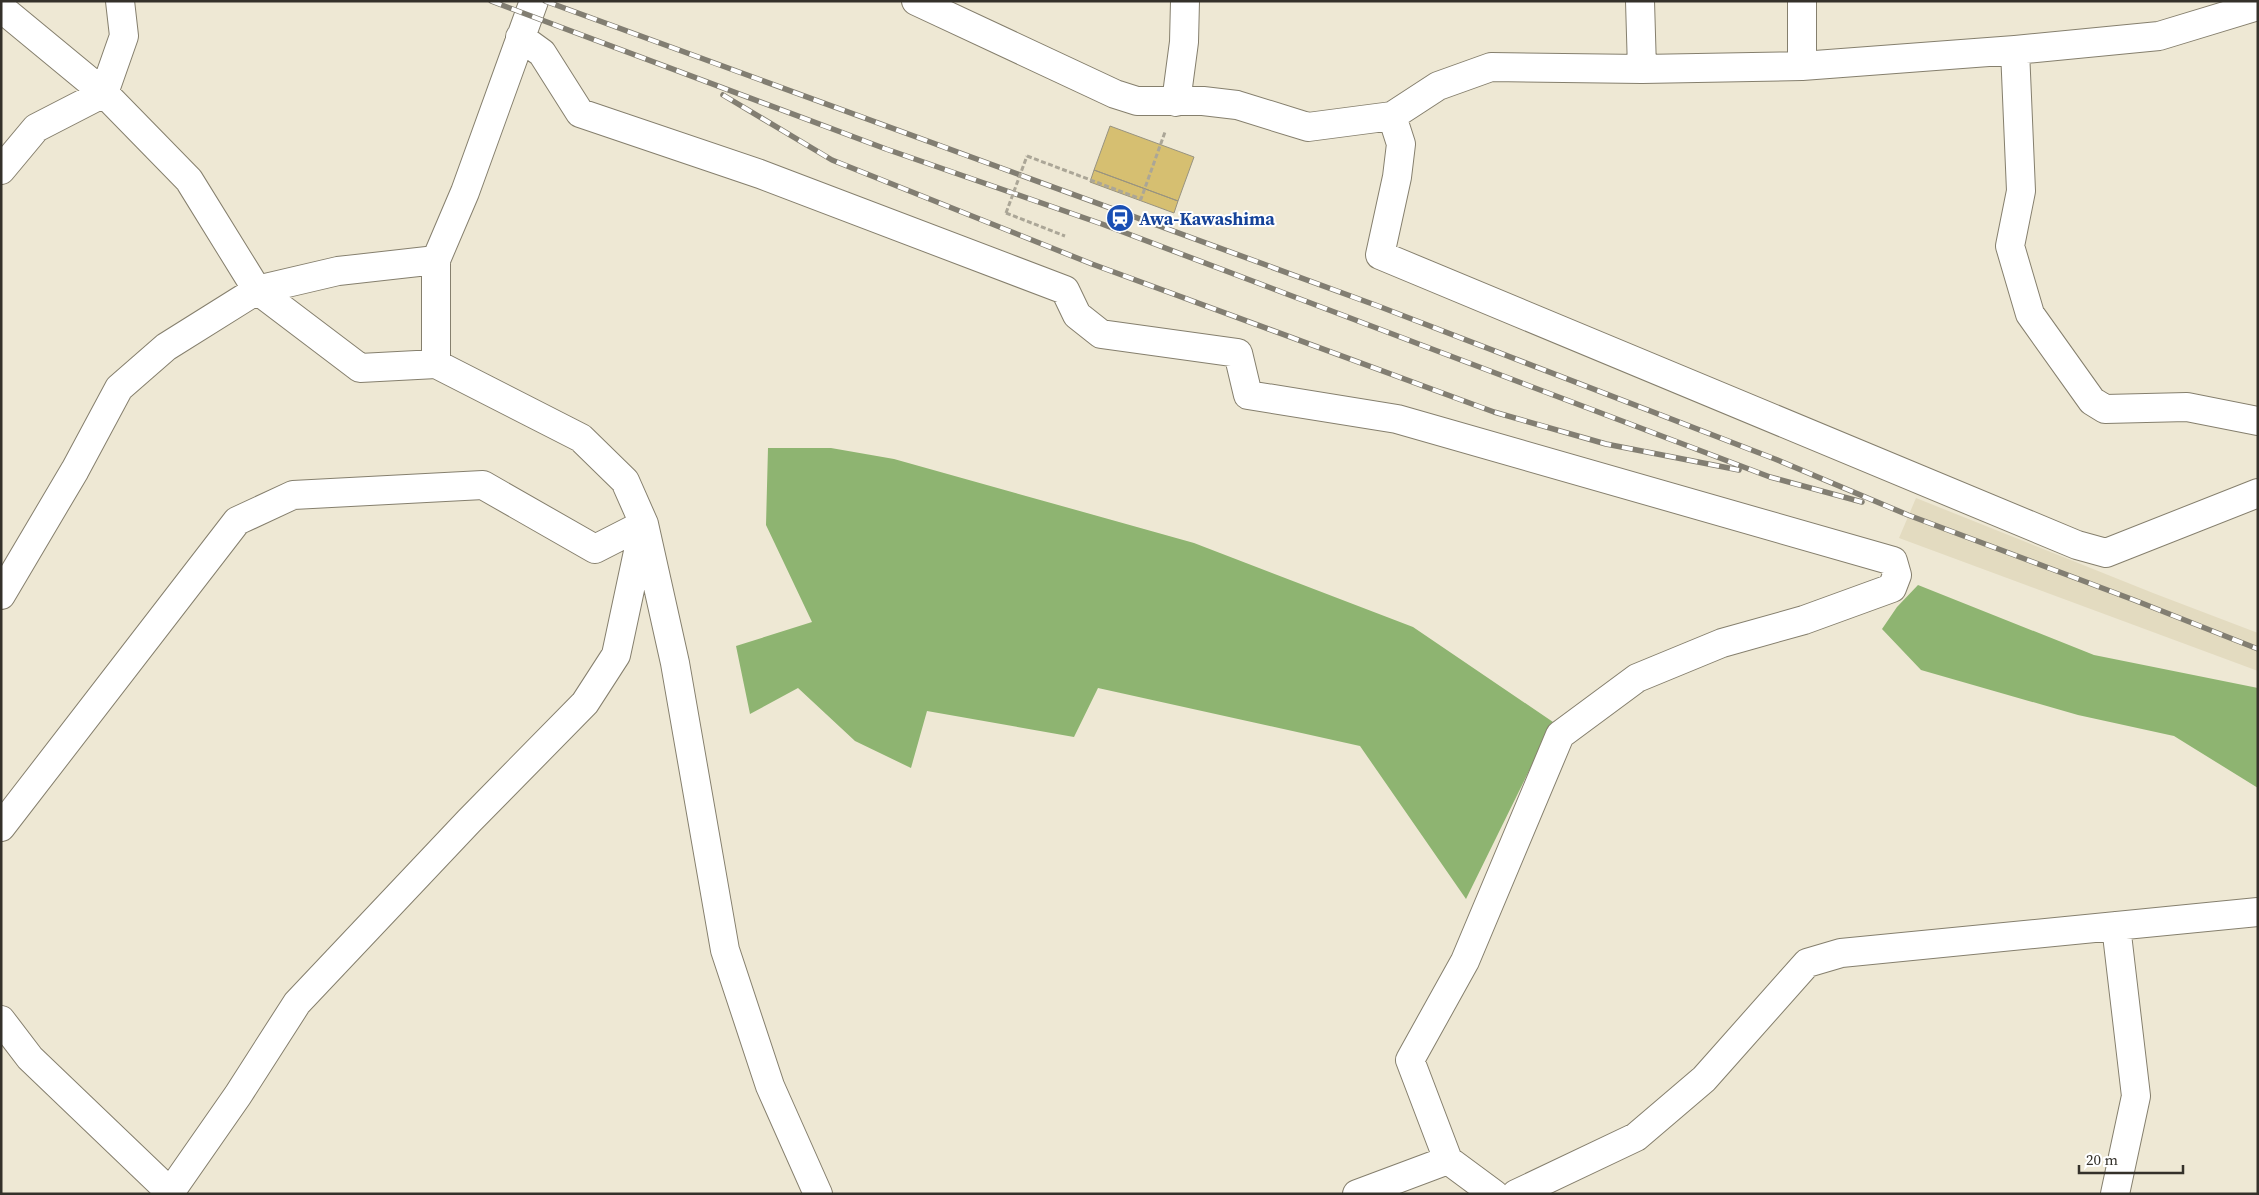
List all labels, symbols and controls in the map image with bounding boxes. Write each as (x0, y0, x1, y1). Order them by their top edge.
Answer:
station icon: Awa-Kawashima (1105, 203, 1135, 233)
place label: Awa-Kawashima (1139, 206, 1275, 231)
scale bar (2079, 1142, 2183, 1174)
text: 20 m (2086, 1149, 2118, 1170)

